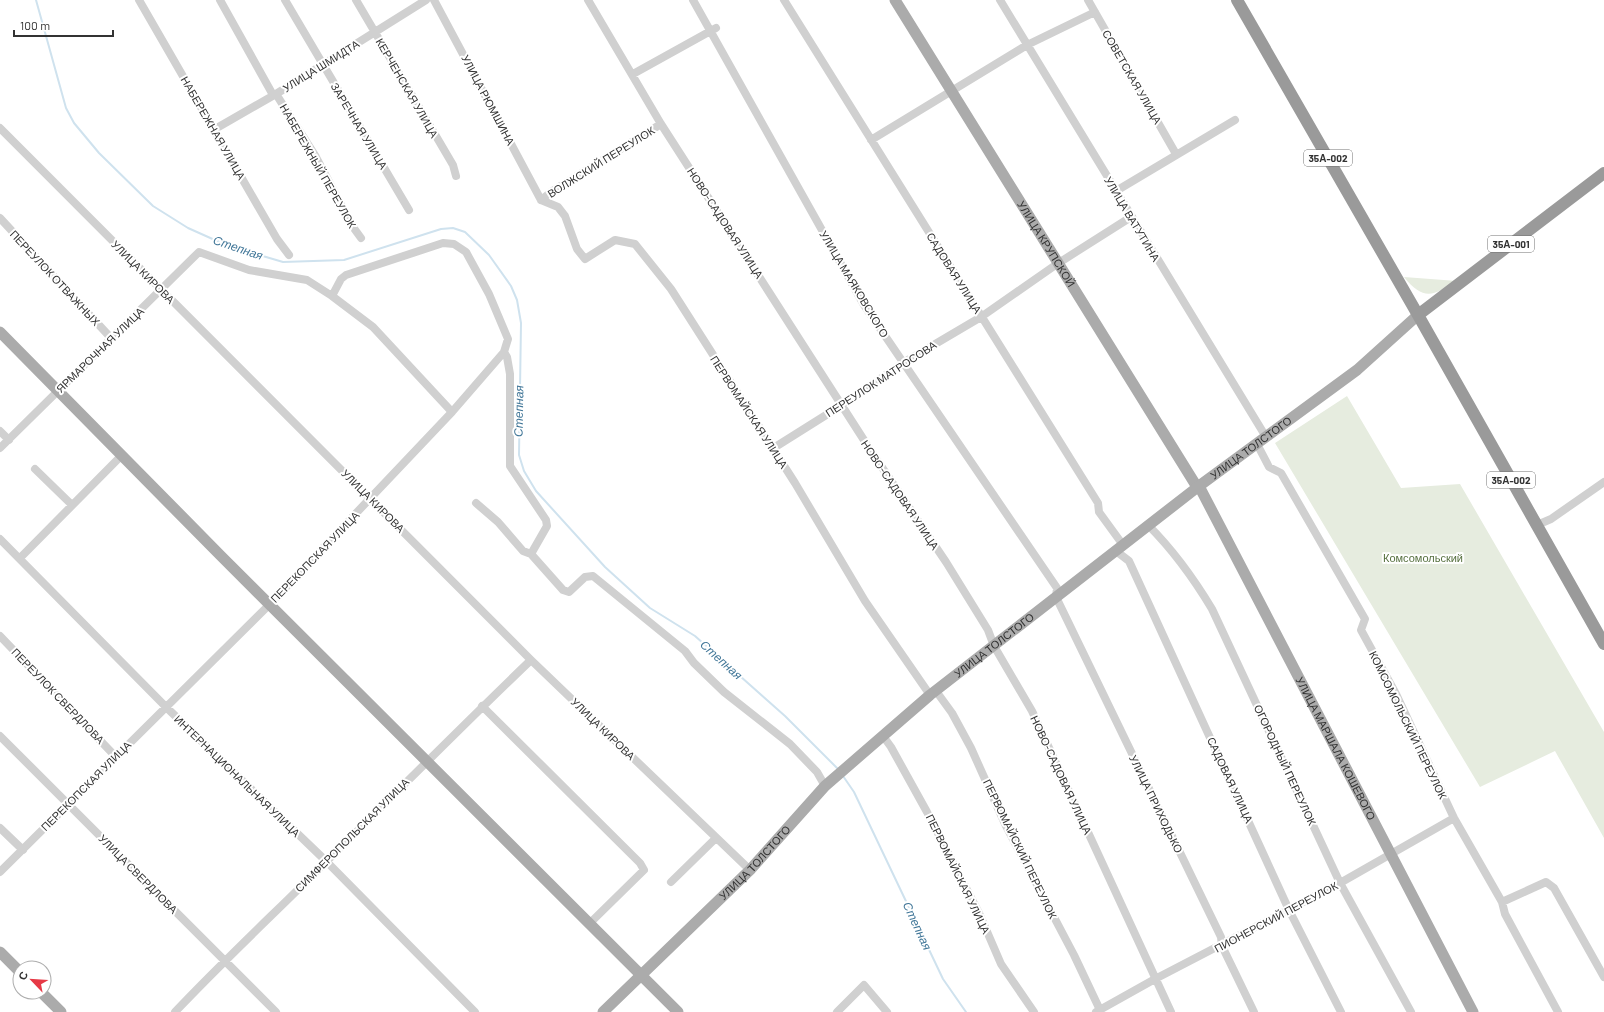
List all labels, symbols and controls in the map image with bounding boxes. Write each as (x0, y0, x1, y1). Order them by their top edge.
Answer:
scale bar (14, 12, 113, 38)
text: 100 m (20, 18, 50, 32)
street label: СОВЕТСКАЯ УЛИЦА (1100, 27, 1165, 127)
street label: УЛИЦА ШМИДТА (280, 36, 362, 94)
street label: КЕРЧЕНСКАЯ УЛИЦА (374, 36, 442, 140)
street label: УЛИЦА РЮМШИНА (459, 52, 518, 148)
street label: НАБЕРЕЖНАЯ УЛИЦА (178, 74, 249, 182)
street label: ЗАРЕЧНАЯ УЛИЦА (328, 80, 391, 172)
street label: НАБЕРЕЖНЫЙ ПЕРЕУЛОК (278, 101, 360, 231)
street label: ВОЛЖСКИЙ ПЕРЕУЛОК (545, 123, 657, 200)
road number: 35А-002 (1304, 150, 1352, 166)
street label: НОВО-САДОВАЯ УЛИЦА (685, 165, 766, 281)
street label: УЛИЦА ВАТУТИНА (1102, 174, 1163, 264)
street label: УЛИЦА КРУПСКОЙ (1015, 198, 1078, 289)
street label: ПЕРЕУЛОК ОТВАЖНЫХ (8, 227, 103, 329)
street label: УЛИЦА МАЯКОВСКОГО (817, 228, 892, 340)
street label: САДОВАЯ УЛИЦА (924, 230, 985, 316)
water label: Степная (212, 232, 266, 262)
road number: 35А-001 (1488, 236, 1534, 252)
street label: УЛИЦА КИРОВА (109, 237, 178, 306)
street label: ЯРМАРОЧНАЯ УЛИЦА (53, 304, 147, 395)
street label: ПЕРЕУЛОК МАТРОСОВА (823, 338, 939, 419)
street label: ПЕРВОМАЙСКАЯ УЛИЦА (708, 353, 791, 471)
water label: Степная (511, 384, 525, 437)
street label: УЛИЦА ТОЛСТОГО (1207, 413, 1294, 482)
street label: НОВО-САДОВАЯ УЛИЦА (859, 437, 942, 553)
street label: УЛИЦА КИРОВА (339, 466, 408, 535)
road number: 35А-002 (1487, 472, 1535, 488)
street label: ПЕРЕКОПСКАЯ УЛИЦА (268, 508, 362, 605)
park label: Комсомольский (1383, 551, 1463, 564)
street label: УЛИЦА ТОЛСТОГО (951, 610, 1037, 680)
water label: Степная (698, 637, 746, 682)
street label: ПЕРЕУЛОК СВЕРДЛОВА (9, 645, 108, 747)
street label: КОМСОМОЛЬСКИЙ ПЕРЕУЛОК (1367, 649, 1450, 801)
street label: УЛИЦА МАРШАЛА КОШЕВОГО (1294, 675, 1379, 822)
street label: УЛИЦА КИРОВА (569, 695, 638, 763)
street label: ОГОРОДНЫЙ ПЕРЕУЛОК (1252, 702, 1319, 828)
street label: ИНТЕРНАЦИОНАЛЬНАЯ УЛИЦА (172, 712, 303, 840)
street label: НОВО-САДОВАЯ УЛИЦА (1028, 713, 1095, 837)
street label: САДОВАЯ УЛИЦА (1205, 735, 1256, 825)
street label: ПЕРЕКОПСКАЯ УЛИЦА (38, 738, 134, 833)
street label: УЛИЦА ПРИХОДЬКО (1127, 753, 1186, 855)
street label: СИМФЕРОПОЛЬСКАЯ УЛИЦА (292, 774, 412, 894)
street label: ПЕРВОМАЙСКИЙ ПЕРЕУЛОК (981, 777, 1060, 921)
street label: ПЕРВОМАЙСКАЯ УЛИЦА (924, 812, 993, 936)
street label: УЛИЦА ТОЛСТОГО (716, 822, 793, 902)
street label: УЛИЦА СВЕРДЛОВА (96, 832, 181, 916)
street label: ПИОНЕРСКИЙ ПЕРЕУЛОК (1212, 878, 1340, 955)
water label: Степная (901, 899, 935, 952)
north arrow (12, 960, 52, 1000)
text: С (15, 969, 30, 982)

